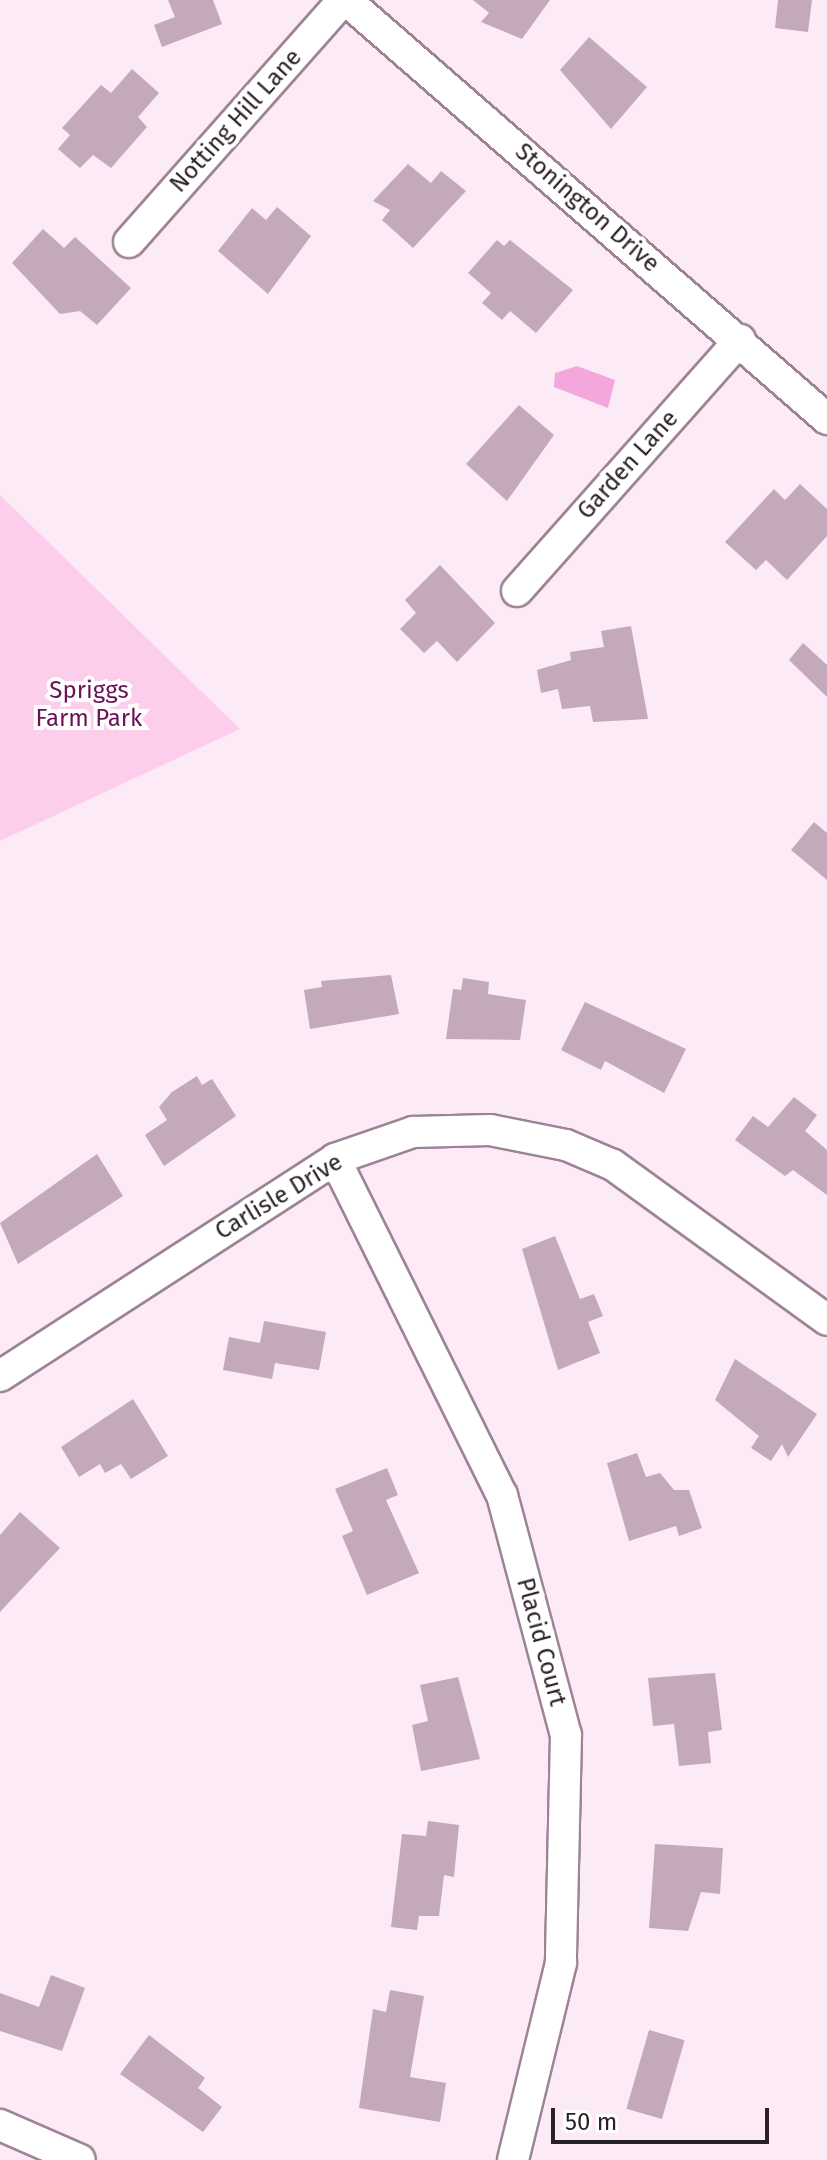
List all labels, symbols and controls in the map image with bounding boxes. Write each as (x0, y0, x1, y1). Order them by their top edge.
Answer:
street label: Notting Hill Lane (164, 43, 308, 199)
street label: Stonington Drive (509, 137, 665, 279)
street label: Garden Lane (572, 405, 684, 525)
park label: Spriggs Farm Park (36, 677, 142, 733)
street label: Carlisle Drive (210, 1148, 348, 1246)
street label: Placid Court (510, 1575, 572, 1709)
scale bar (555, 2092, 773, 2142)
text: 50 m (565, 2108, 617, 2136)

